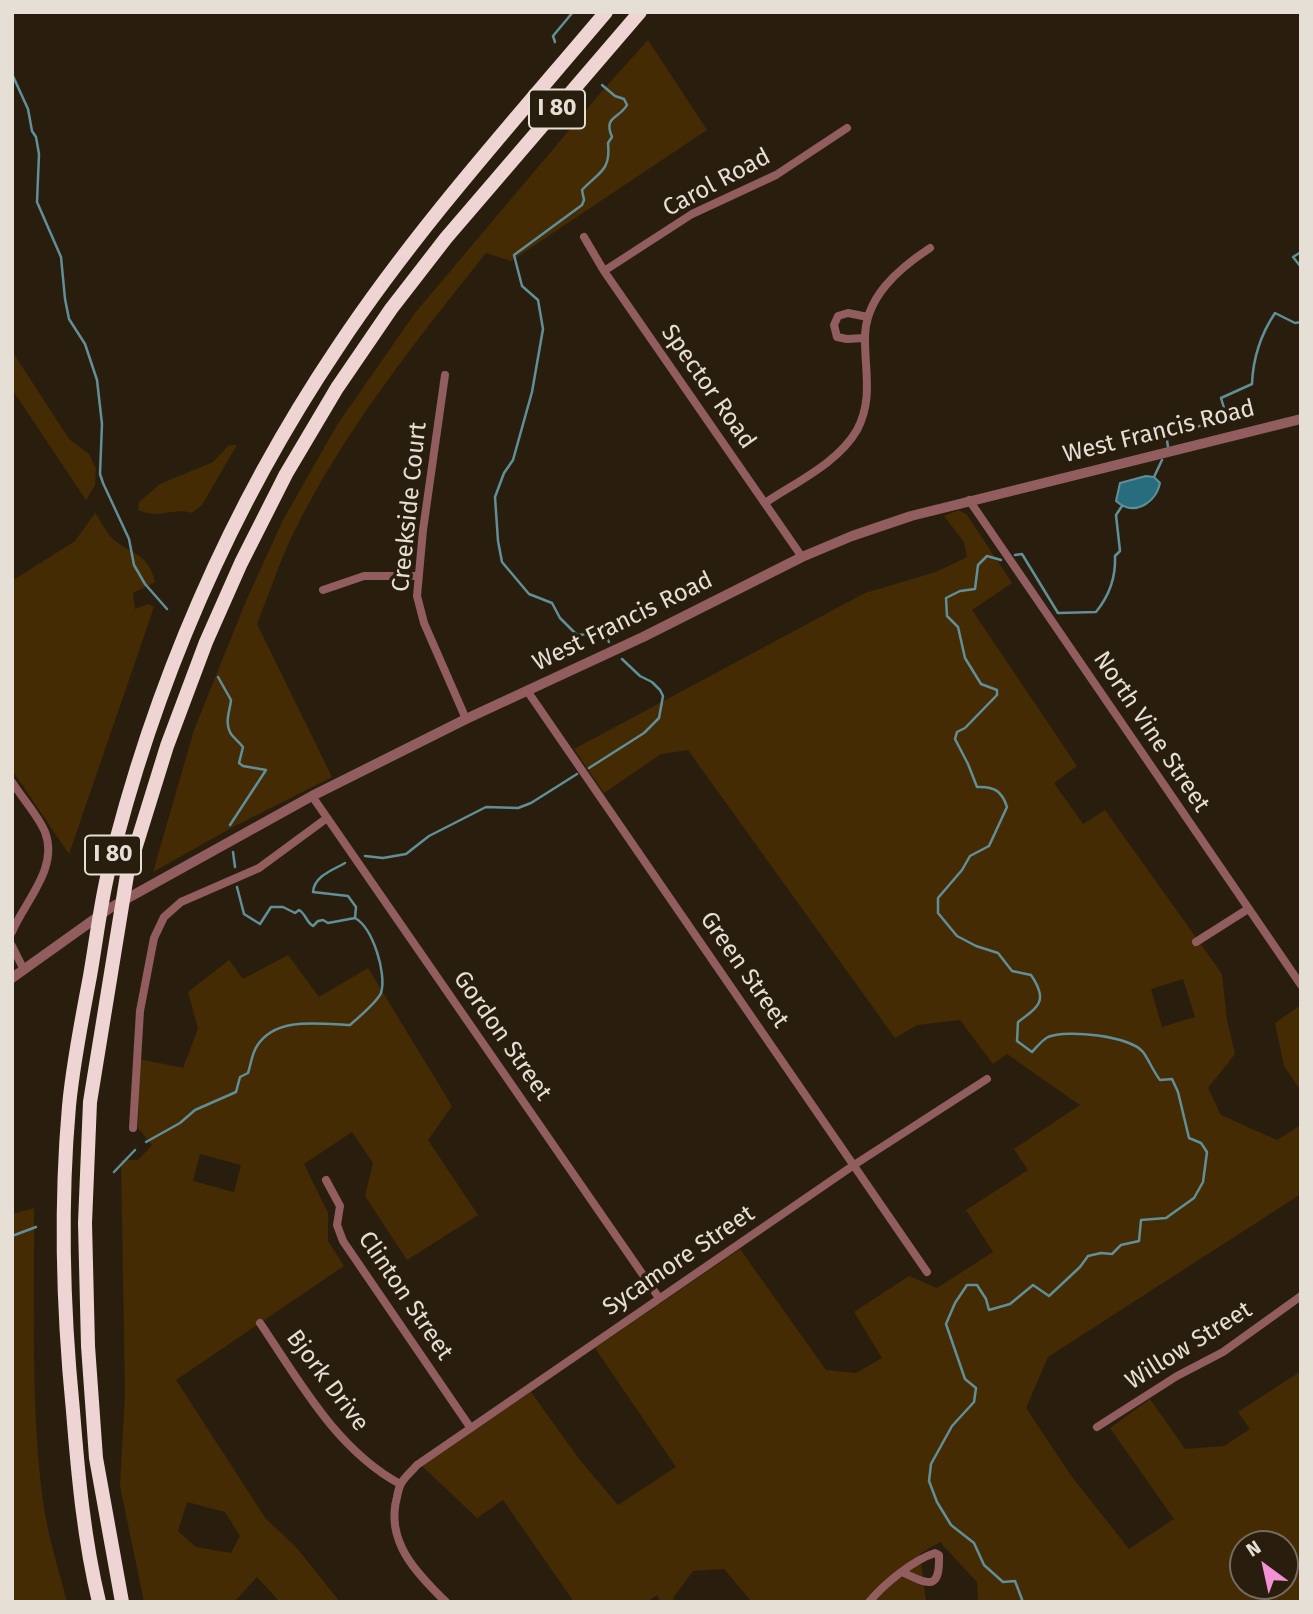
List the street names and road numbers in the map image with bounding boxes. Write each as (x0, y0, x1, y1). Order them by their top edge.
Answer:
road number: I 80 (529, 90, 585, 128)
street label: Carol Road (658, 143, 776, 223)
street label: Spector Road (655, 319, 761, 455)
street label: West Francis Road (1060, 394, 1258, 470)
street label: Creekside Court (387, 421, 433, 593)
street label: West Francis Road (528, 566, 718, 678)
street label: North Vine Street (1087, 646, 1215, 818)
road number: I 80 (85, 835, 141, 874)
street label: Green Street (693, 906, 795, 1034)
street label: Gordon Street (447, 966, 557, 1106)
street label: Sycamore Street (598, 1200, 760, 1322)
street label: Clinton Street (351, 1226, 459, 1366)
street label: Willow Street (1121, 1296, 1257, 1396)
street label: Bjork Drive (280, 1325, 374, 1437)

